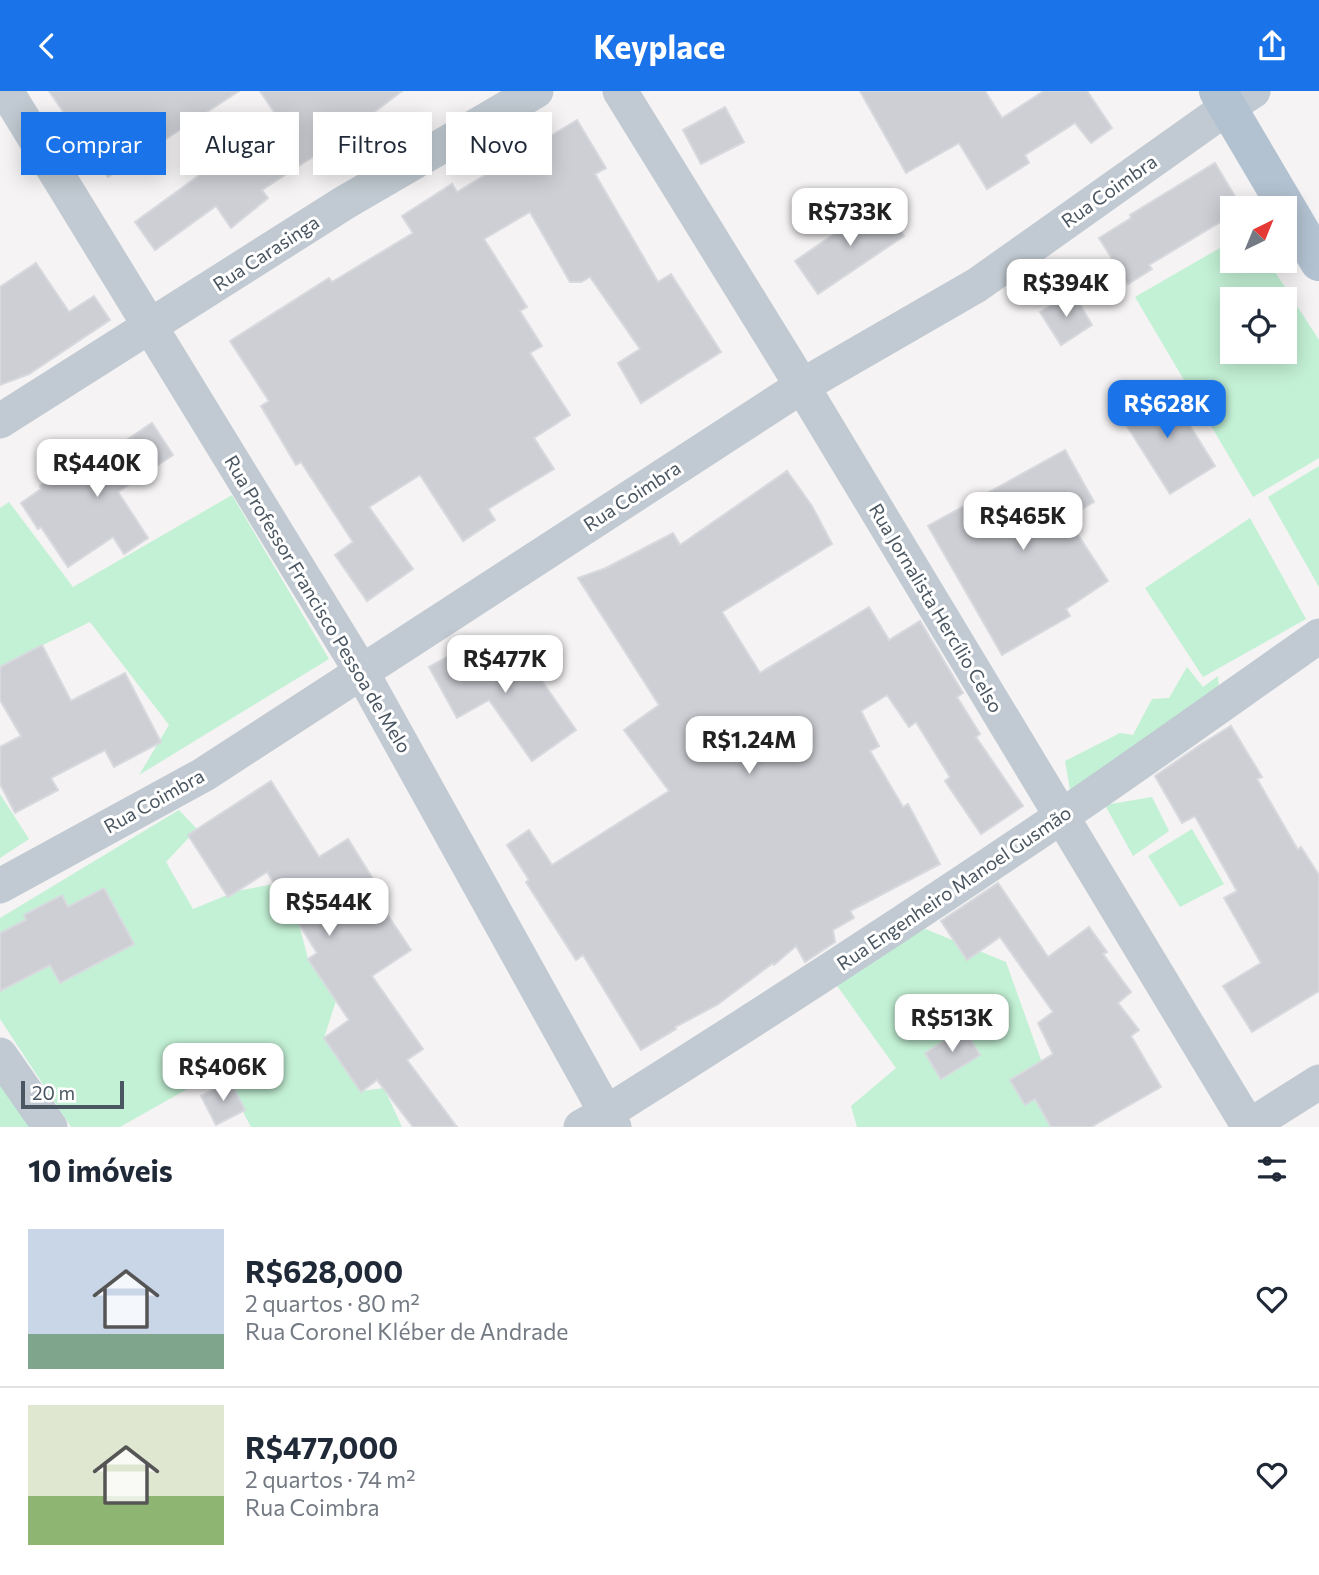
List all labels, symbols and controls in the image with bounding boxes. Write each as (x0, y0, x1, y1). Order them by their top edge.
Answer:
text: Keyplace (594, 26, 725, 66)
icon: back (28, 27, 66, 65)
icon: share (1253, 27, 1291, 65)
chip: Comprar (21, 112, 166, 175)
chip: Alugar (180, 112, 299, 175)
chip: Filtros (313, 112, 432, 175)
chip: Novo (446, 112, 552, 175)
street label: Rua Coimbra (1057, 149, 1161, 232)
pin: R$733K (793, 188, 907, 248)
north arrow (1220, 196, 1297, 273)
map controls (1220, 196, 1297, 364)
text: R$733K (808, 197, 892, 225)
street label: Rua Carasinga (208, 210, 323, 295)
pin: R$394K (1009, 259, 1123, 319)
text: R$394K (1023, 268, 1109, 296)
button: locate (1220, 287, 1297, 364)
pin: R$628K (1110, 381, 1224, 440)
text: R$628K (1124, 389, 1210, 417)
pin: R$440K (40, 439, 154, 499)
text: R$440K (53, 448, 141, 476)
street label: Rua Professor Francisco Pessoa de Melo (220, 451, 417, 757)
street label: Rua Coimbra (579, 456, 685, 536)
pin: R$465K (966, 493, 1080, 552)
street label: Rua Jornalista Hercílio Celso (865, 499, 1008, 717)
text: R$465K (980, 501, 1066, 529)
pin: R$477K (448, 635, 562, 695)
text: R$477K (463, 644, 547, 672)
pin: R$1.24M (684, 717, 814, 776)
text: R$1.24M (702, 725, 796, 753)
street label: Rua Coimbra (100, 764, 208, 838)
street label: Rua Engenheiro Manoel Gusmão (832, 800, 1075, 975)
pin: R$544K (272, 879, 386, 938)
text: R$544K (286, 887, 372, 915)
pin: R$513K (895, 995, 1009, 1054)
text: R$513K (911, 1003, 993, 1031)
pin: R$406K (166, 1044, 280, 1103)
text: R$406K (179, 1052, 267, 1080)
scale bar (21, 1078, 124, 1110)
text: 20 m (32, 1081, 75, 1104)
icon: filters (1253, 1150, 1291, 1188)
text: 10 imóveis (28, 1151, 173, 1188)
text: R$628,000 (245, 1252, 403, 1289)
icon: home (84, 1257, 168, 1341)
icon: heart (1253, 1280, 1291, 1318)
text: 2 quartos · 80 m² (245, 1289, 420, 1317)
text: Rua Coronel Kléber de Andrade (245, 1317, 568, 1345)
text: R$477,000 (245, 1428, 398, 1465)
icon: home (84, 1433, 168, 1517)
icon: heart (1253, 1456, 1291, 1494)
text: 2 quartos · 74 m² (245, 1465, 415, 1493)
text: Rua Coimbra (245, 1493, 380, 1521)

